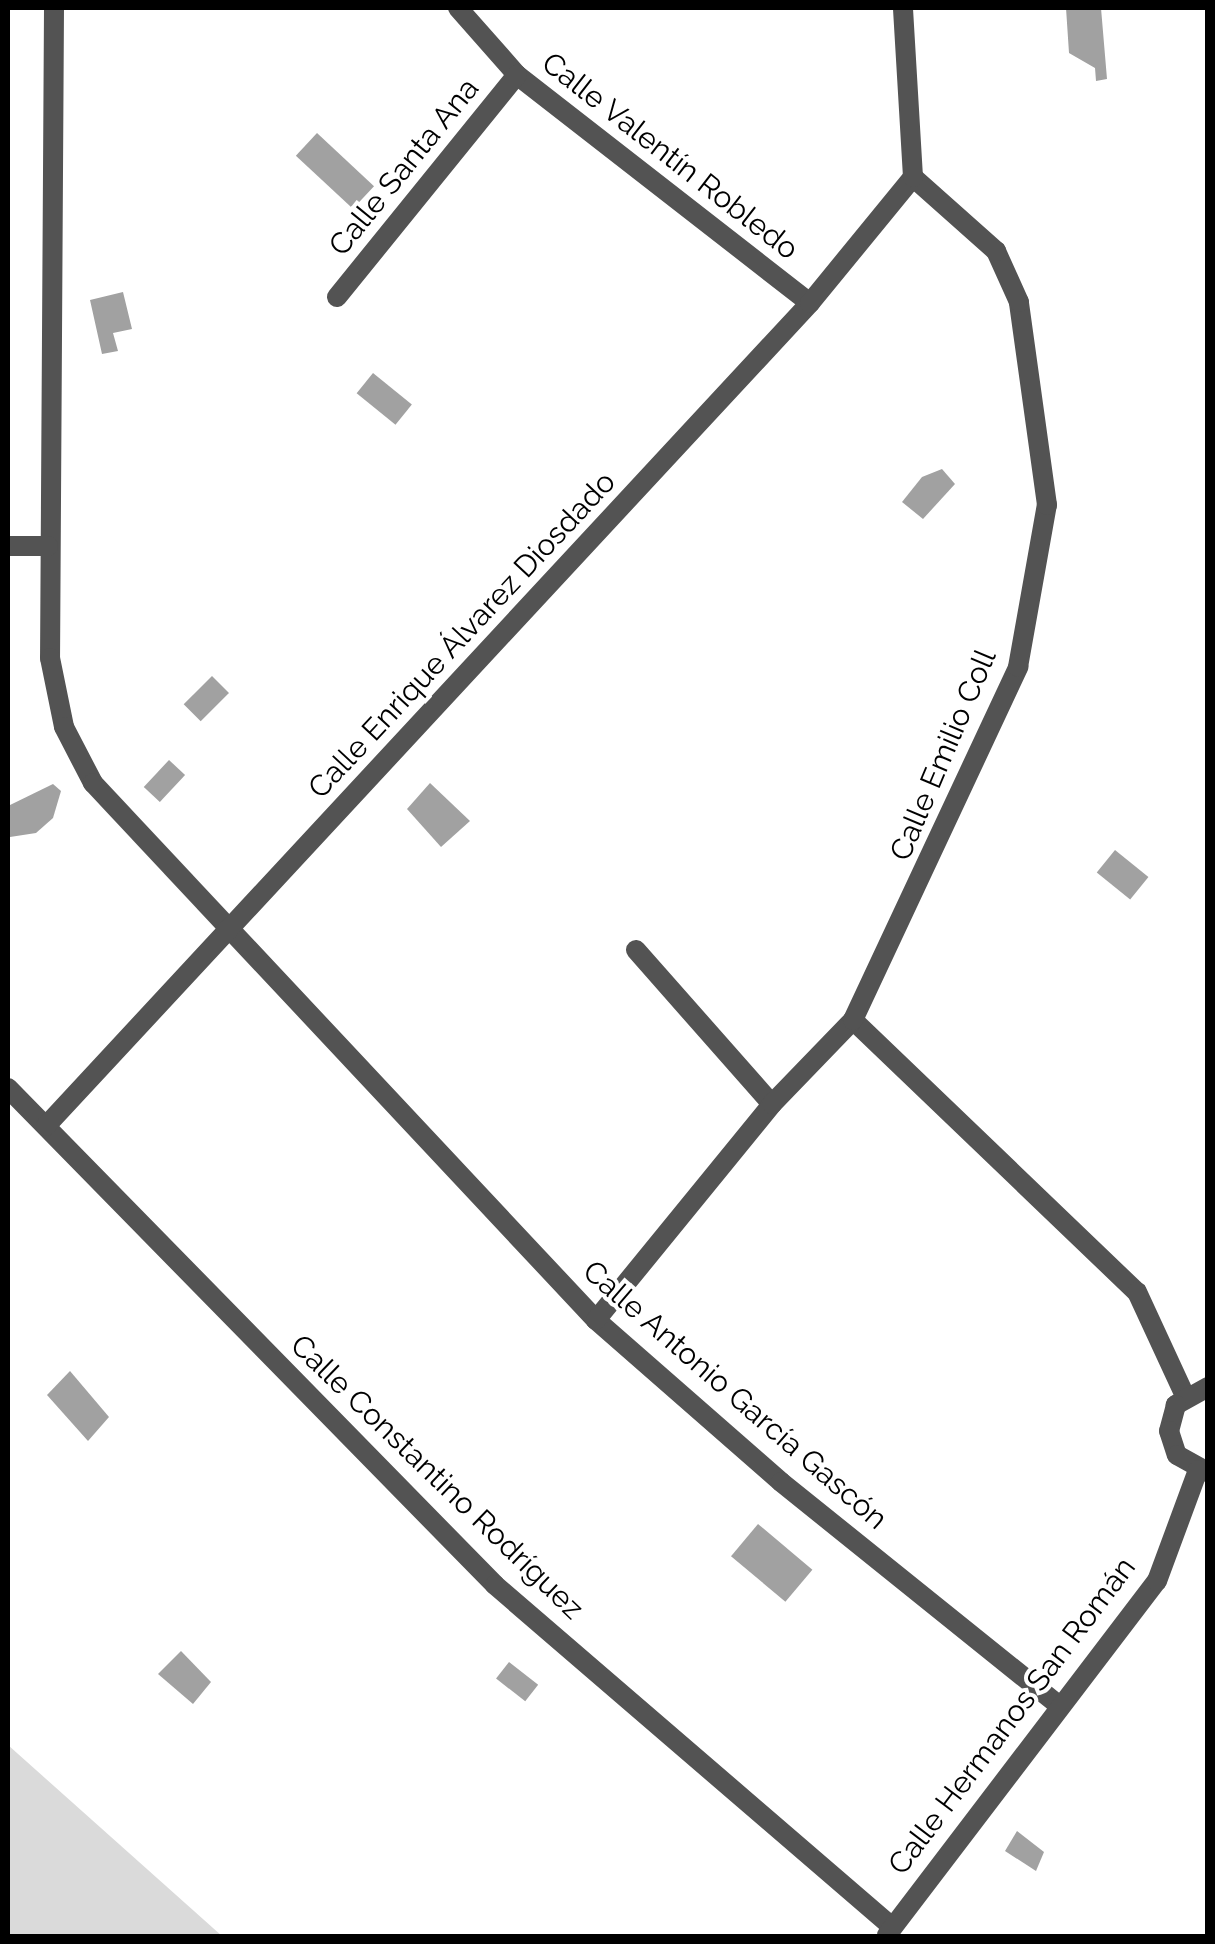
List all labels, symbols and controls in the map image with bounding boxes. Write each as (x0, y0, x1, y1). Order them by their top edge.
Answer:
street label: Calle Valentín Robledo (534, 44, 806, 268)
street label: Calle Santa Ana (321, 71, 487, 263)
street label: Calle Enrique Álvarez Diosdado (301, 464, 623, 806)
street label: Calle Emilio Coll (882, 644, 1004, 866)
street label: Calle Antonio García Gascón (575, 1253, 895, 1537)
street label: Calle Constantino Rodríguez (283, 1327, 591, 1627)
street label: Calle Hermanos San Román (881, 1550, 1143, 1882)

